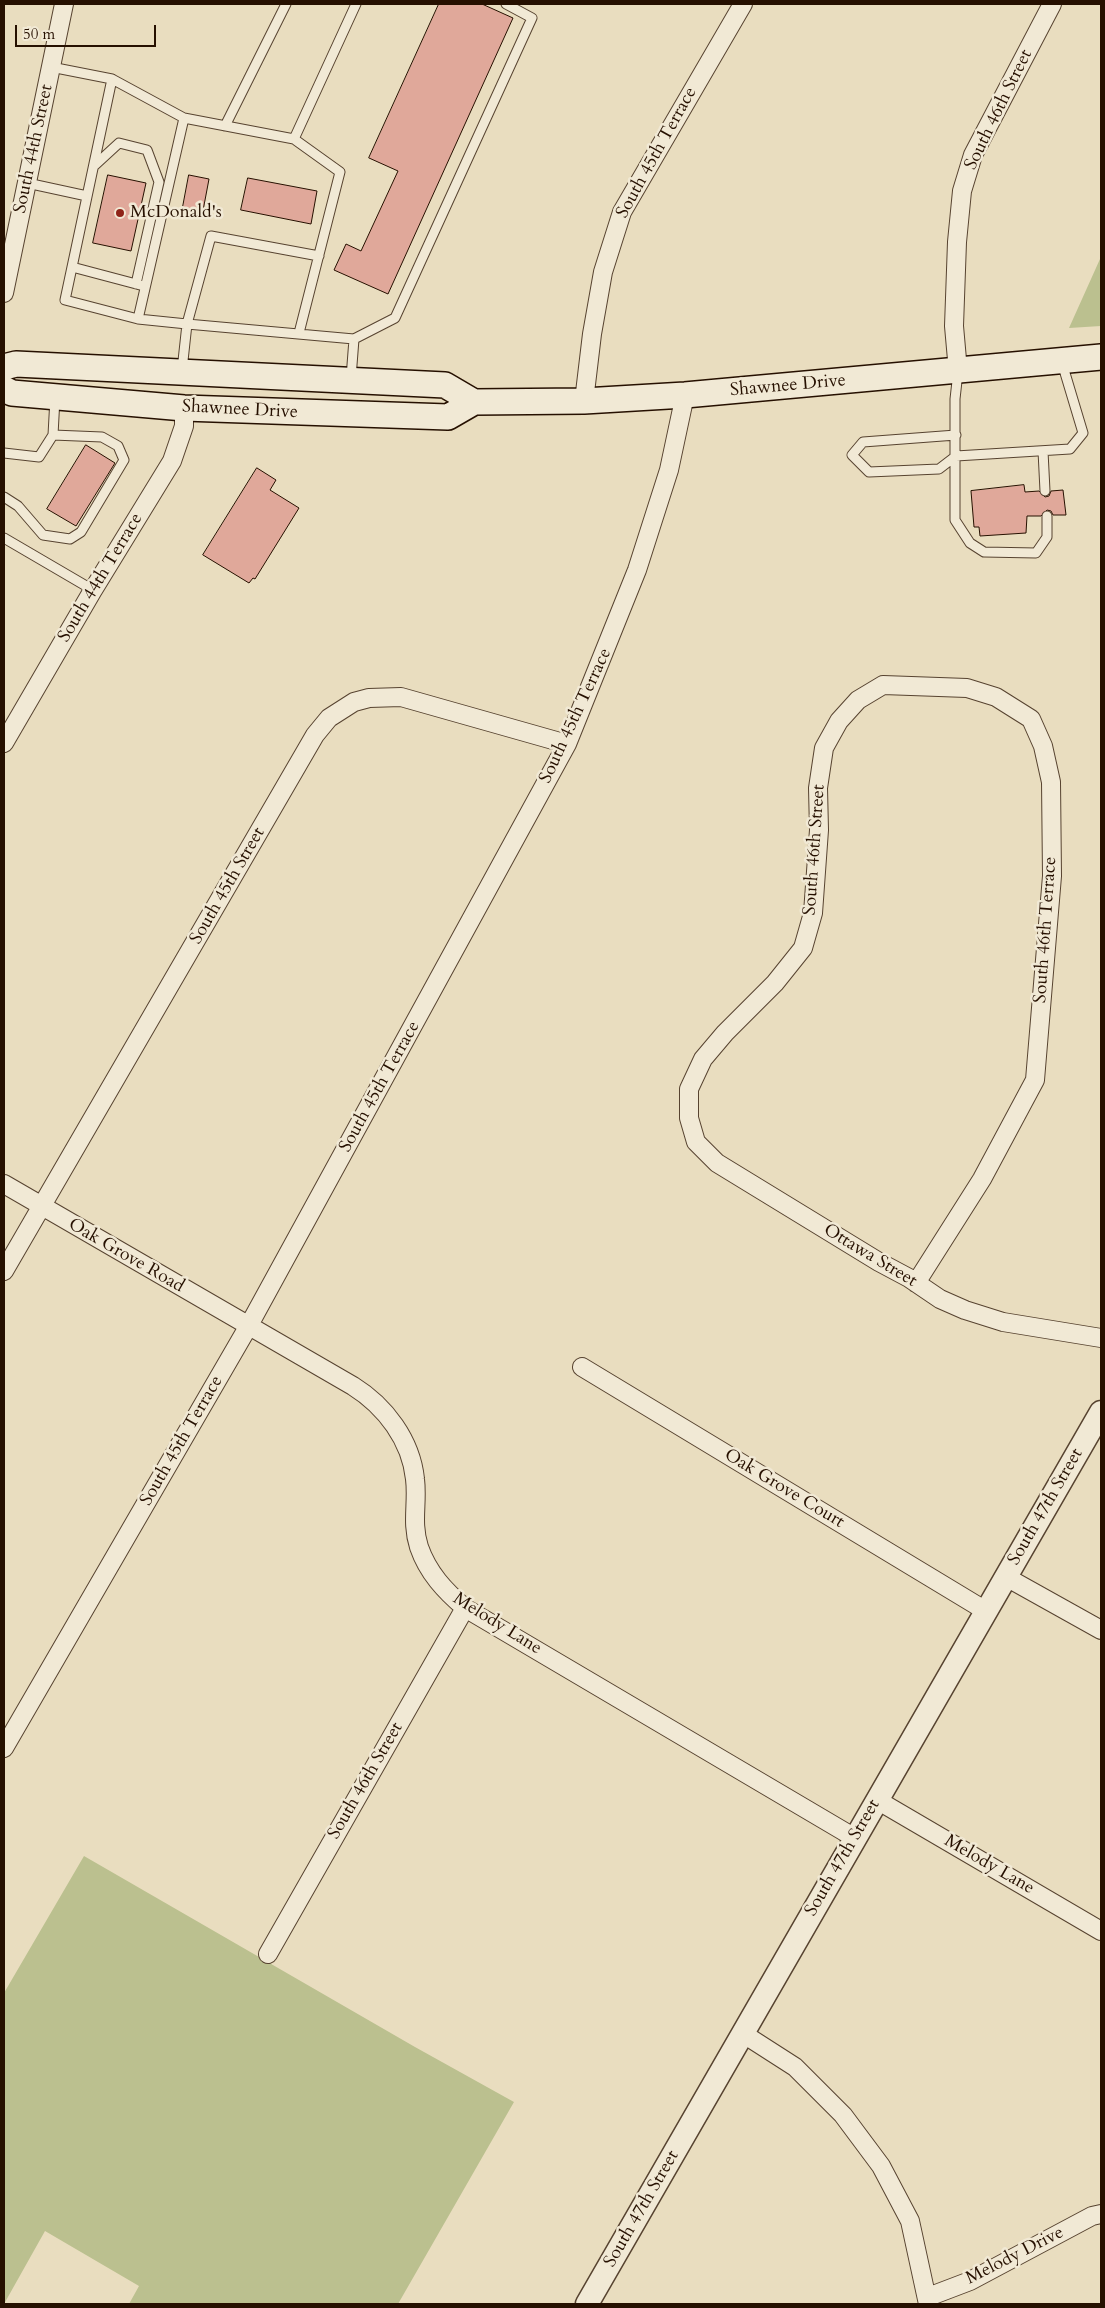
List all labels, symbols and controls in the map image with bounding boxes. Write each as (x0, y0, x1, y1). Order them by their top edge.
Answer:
scale bar (18, 15, 159, 47)
text: 50 m (23, 24, 55, 44)
street label: South 46th Street (961, 46, 1037, 174)
street label: South 44th Street (10, 83, 58, 215)
street label: South 45th Terrace (612, 84, 702, 222)
place label: McDonald's (130, 202, 222, 224)
marker: McDonald's (114, 207, 126, 219)
street label: Shawnee Drive (729, 370, 847, 402)
street label: Shawnee Drive (181, 396, 299, 424)
street label: South 44th Terrace (54, 510, 148, 646)
street label: South 45th Terrace (535, 645, 617, 787)
street label: South 46th Street (800, 784, 830, 916)
street label: South 45th Street (186, 824, 270, 948)
street label: South 46th Terrace (1030, 856, 1062, 1004)
street label: South 45th Terrace (335, 1018, 425, 1156)
street label: Oak Grove Road (64, 1214, 188, 1298)
street label: Ottawa Street (819, 1220, 921, 1292)
street label: South 45th Terrace (136, 1372, 228, 1510)
street label: Oak Grove Court (720, 1445, 848, 1533)
street label: South 47th Street (1004, 1445, 1088, 1569)
street label: Melody Lane (449, 1588, 545, 1660)
street label: South 46th Street (324, 1719, 408, 1843)
street label: South 47th Street (801, 1796, 885, 1920)
street label: Melody Lane (940, 1831, 1038, 1899)
street label: South 47th Street (600, 2147, 684, 2271)
street label: Melody Drive (962, 2222, 1068, 2290)

